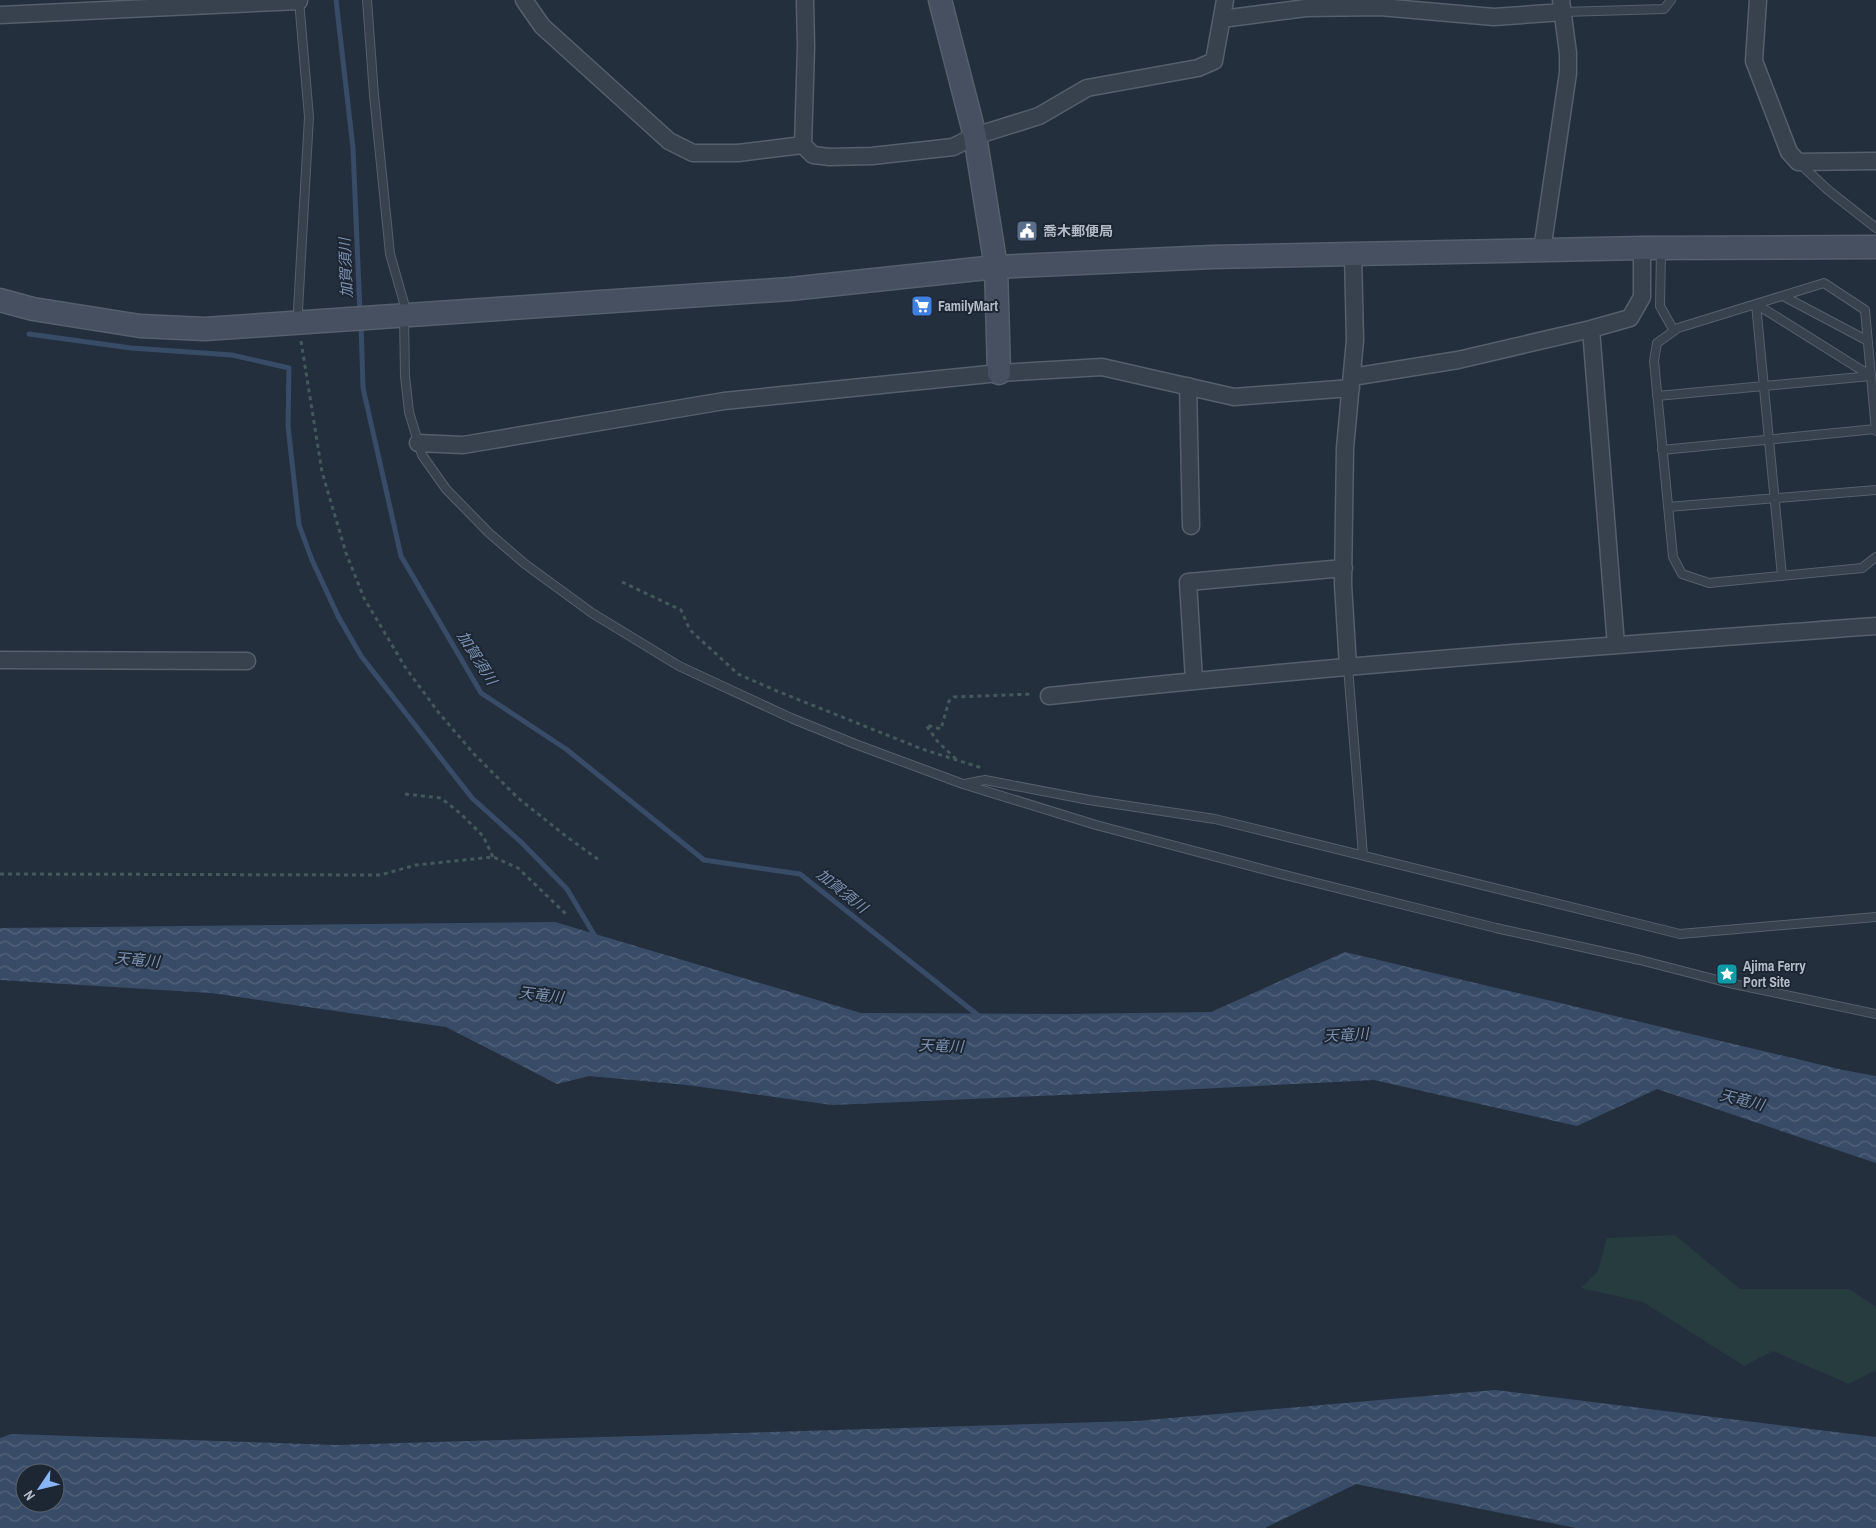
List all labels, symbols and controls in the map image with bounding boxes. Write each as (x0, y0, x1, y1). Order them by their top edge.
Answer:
public building icon: 喬木郵便局 (1015, 219, 1039, 243)
place label: 喬木郵便局 (1043, 222, 1113, 240)
water label: 加賀須川 (334, 236, 357, 298)
supermarket icon: FamilyMart (910, 294, 934, 318)
place label: FamilyMart (938, 297, 998, 315)
water label: 加賀須川 (453, 627, 503, 690)
water label: 加賀須川 (812, 864, 874, 919)
water label: 天竜川 (114, 947, 162, 972)
place label: Ajima Ferry Port Site (1743, 957, 1806, 991)
place icon: Ajima Ferry Port Site (1715, 962, 1739, 986)
water label: 天竜川 (517, 981, 567, 1008)
water label: 天竜川 (1323, 1023, 1371, 1046)
water label: 天竜川 (918, 1034, 966, 1057)
water label: 天竜川 (1718, 1084, 1768, 1116)
north arrow (15, 1463, 65, 1513)
text: N (20, 1487, 39, 1504)

